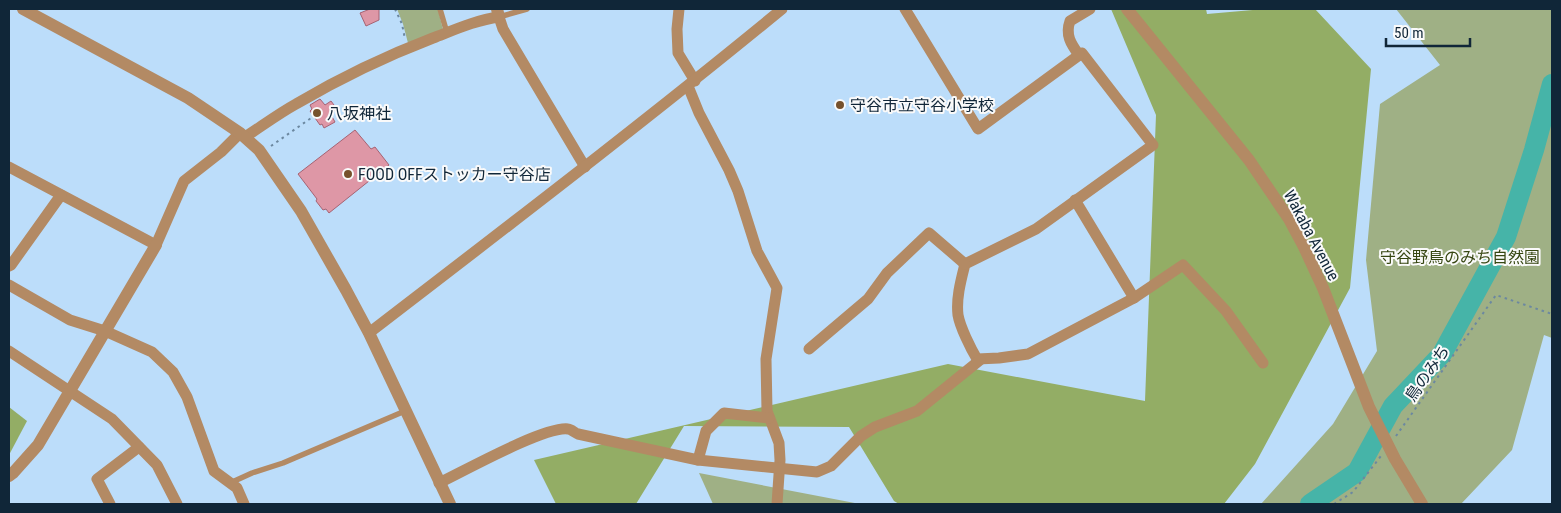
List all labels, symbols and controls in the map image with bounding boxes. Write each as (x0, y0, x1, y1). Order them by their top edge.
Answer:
scale bar (1386, 15, 1470, 47)
text: 50 m (1394, 24, 1424, 42)
place label: 守谷市立守谷小学校 (850, 96, 994, 115)
marker: 守谷市立守谷小学校 (834, 99, 846, 111)
place label: 八坂神社 (327, 104, 391, 123)
marker: 八坂神社 (311, 107, 323, 119)
place label: FOOD OFFストッカー守谷店 (358, 165, 551, 184)
marker: FOOD OFFストッカー守谷店 (342, 168, 354, 180)
street label: Wakaba Avenue (1280, 187, 1343, 284)
park label: 守谷野鳥のみち自然園 (1380, 248, 1540, 267)
street label: 鳥のみち (1401, 342, 1454, 405)

